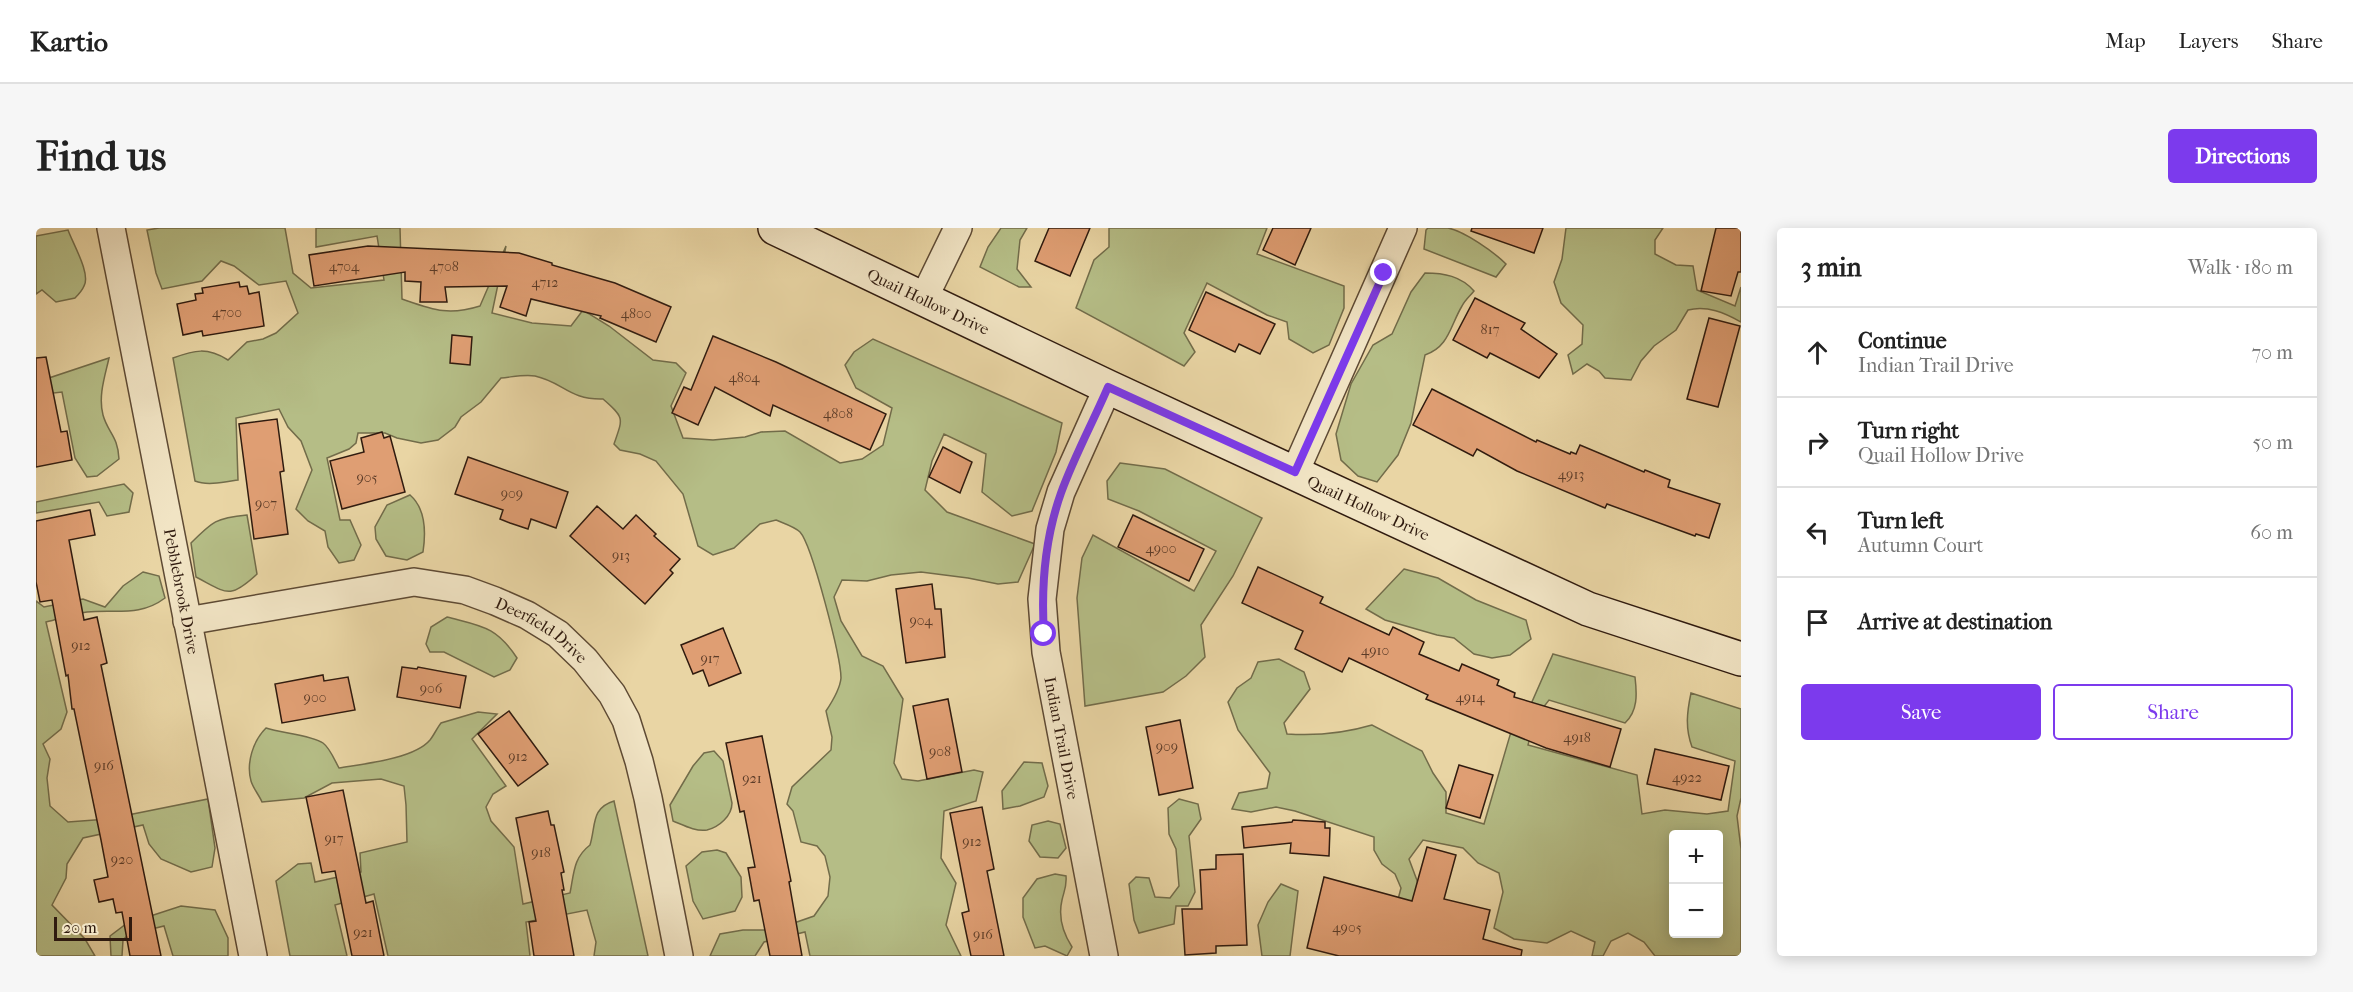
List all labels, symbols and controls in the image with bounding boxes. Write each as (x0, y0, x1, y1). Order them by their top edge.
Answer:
text: Kartio (30, 25, 108, 58)
text: Map (2105, 29, 2146, 53)
text: Layers (2179, 29, 2238, 53)
text: Share (2271, 29, 2323, 53)
button: Directions (2168, 129, 2317, 183)
text: Find us (36, 132, 166, 181)
text: 3 min (1801, 252, 1862, 283)
text: Walk · 180 m (2188, 256, 2293, 279)
house number: 4704 (329, 258, 360, 275)
house number: 4708 (429, 258, 459, 275)
route end (1370, 259, 1396, 285)
street label: Quail Hollow Drive (864, 264, 992, 339)
house number: 4712 (532, 274, 558, 291)
house number: 4700 (212, 304, 242, 321)
house number: 4800 (621, 305, 651, 322)
house number: 817 (1481, 321, 1500, 338)
text: Continue (1858, 328, 1947, 354)
icon: ahead (1801, 336, 1834, 369)
text: 70 m (2251, 341, 2293, 364)
text: Indian Trail Drive (1858, 354, 2014, 377)
house number: 4804 (728, 369, 760, 386)
house number: 4808 (823, 405, 853, 422)
text: Turn right (1858, 418, 1959, 444)
icon: right (1801, 426, 1834, 459)
text: 50 m (2252, 431, 2293, 454)
text: Quail Hollow Drive (1858, 444, 2024, 467)
house number: 4913 (1558, 466, 1584, 483)
house number: 905 (356, 469, 378, 486)
street label: Quail Hollow Drive (1304, 471, 1433, 544)
house number: 909 (501, 485, 523, 502)
house number: 907 (255, 495, 277, 512)
text: Turn left (1858, 508, 1944, 534)
icon: left (1801, 516, 1834, 549)
text: 60 m (2250, 521, 2293, 544)
street label: Pebblebrook Drive (160, 527, 203, 656)
text: Autumn Court (1858, 534, 1984, 557)
house number: 4900 (1145, 540, 1177, 557)
house number: 913 (612, 547, 630, 564)
street label: Deerfield Drive (492, 593, 591, 667)
icon: arrive (1801, 606, 1834, 639)
text: Arrive at destination (1858, 609, 2052, 635)
house number: 904 (909, 612, 933, 629)
route start (1030, 620, 1056, 646)
house number: 912 (71, 637, 91, 654)
house number: 4910 (1361, 642, 1389, 659)
house number: 917 (700, 650, 720, 667)
street label: Indian Trail Drive (1040, 675, 1083, 801)
house number: 906 (420, 680, 443, 697)
button: Save (1801, 684, 2041, 740)
button: Share (2053, 684, 2293, 740)
house number: 900 (304, 689, 326, 706)
house number: 4914 (1456, 689, 1485, 706)
house number: 4918 (1563, 729, 1591, 746)
house number: 909 (1156, 738, 1178, 755)
house number: 908 (929, 743, 951, 760)
house number: 912 (508, 748, 528, 765)
house number: 916 (94, 757, 114, 774)
house number: 4922 (1672, 769, 1702, 786)
house number: 921 (742, 770, 762, 787)
house number: 917 (324, 830, 344, 847)
map controls (1669, 830, 1723, 938)
button: + (1669, 830, 1723, 884)
house number: 912 (962, 833, 982, 850)
house number: 918 (531, 844, 551, 861)
house number: 920 (111, 851, 133, 868)
button: − (1669, 884, 1723, 938)
scale bar (54, 914, 132, 942)
text: 20 m (63, 918, 97, 937)
house number: 4905 (1332, 919, 1362, 936)
house number: 921 (353, 924, 373, 941)
house number: 916 (973, 926, 993, 943)

